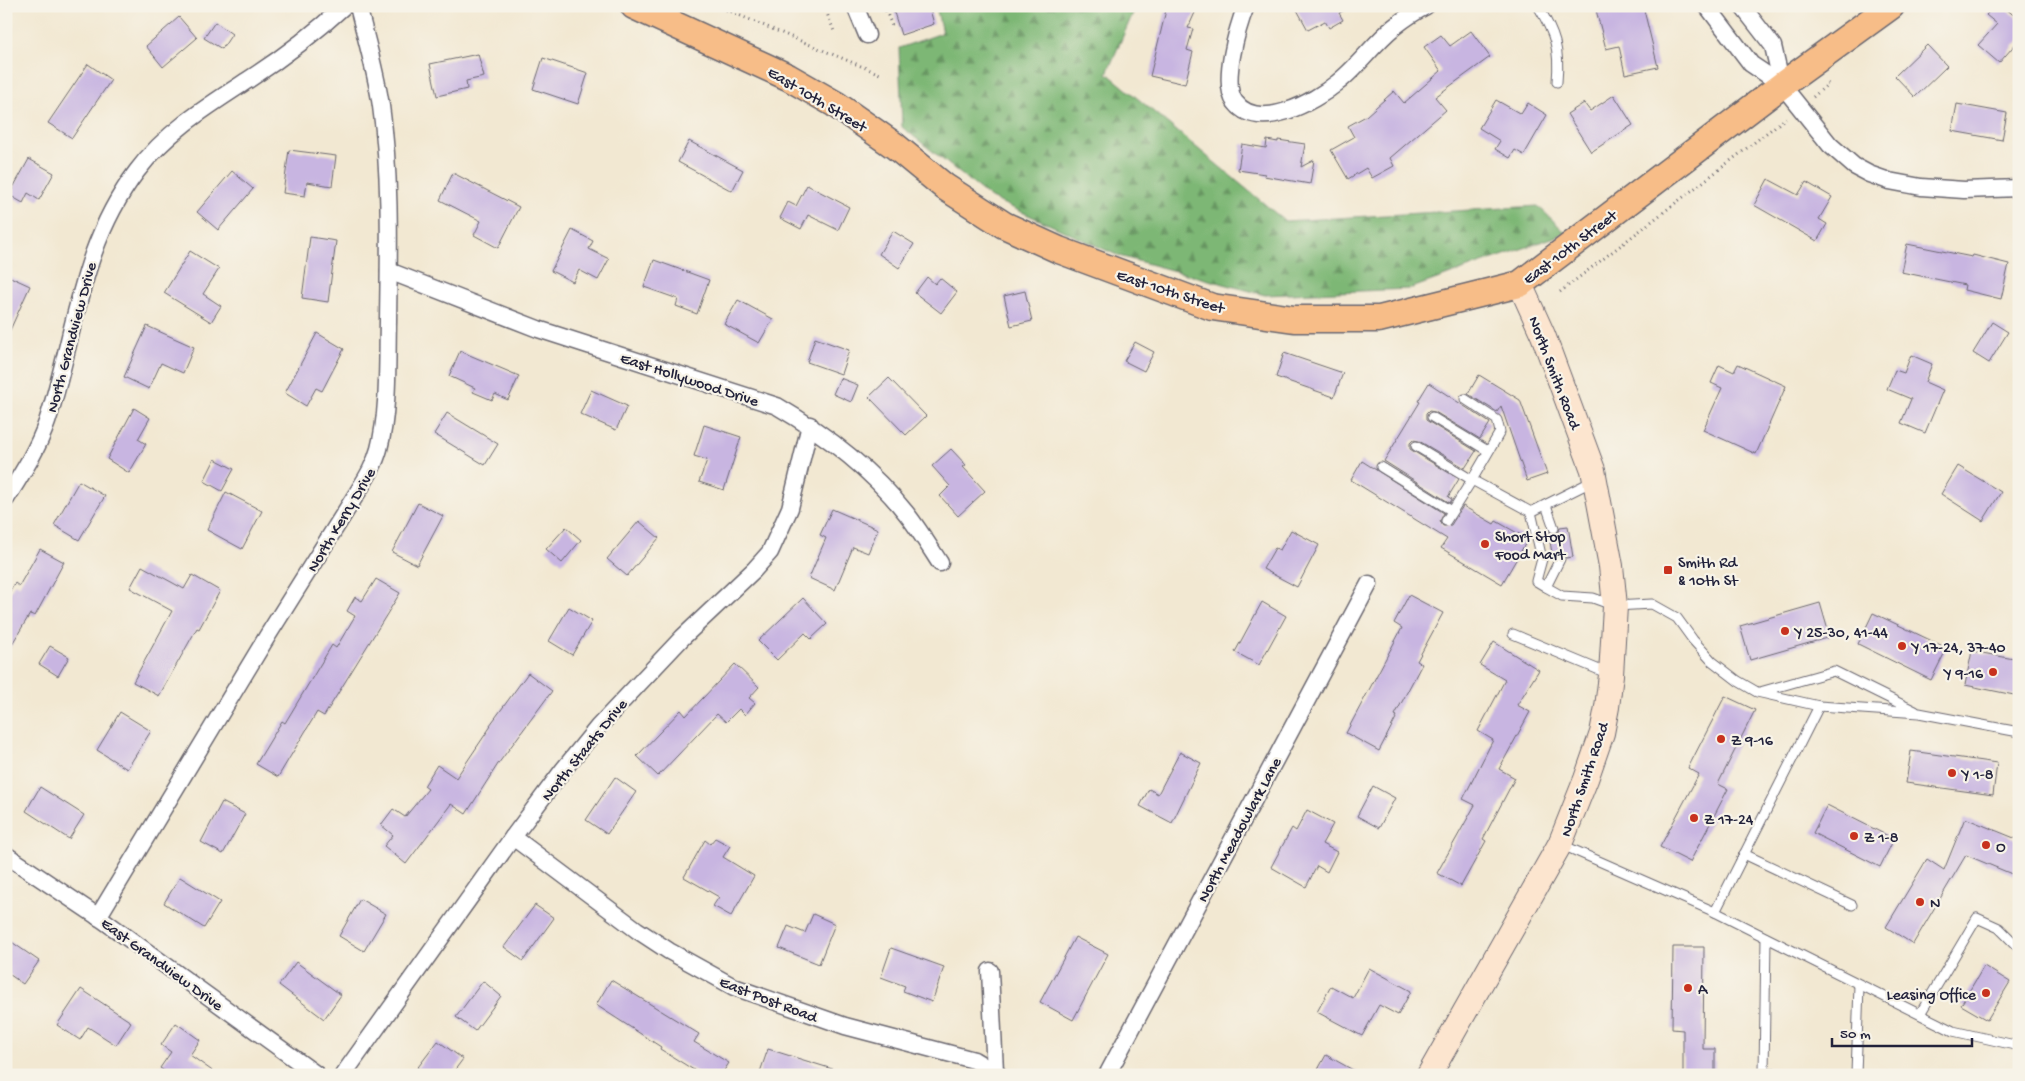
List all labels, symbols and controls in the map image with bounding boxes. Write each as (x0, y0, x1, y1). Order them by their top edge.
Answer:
street label: East 10th Street (763, 64, 870, 139)
street label: East 10th Street (1521, 207, 1623, 290)
street label: North Grandview Drive (44, 260, 103, 415)
street label: East 10th Street (1114, 267, 1228, 320)
street label: North Smith Road (1522, 314, 1584, 434)
street label: East Hollywood Drive (617, 350, 761, 413)
street label: North Kerry Drive (304, 465, 382, 576)
place label: Short Stop Food Mart (1494, 529, 1567, 566)
marker: Short Stop Food Mart (1479, 538, 1491, 550)
place label: Smith Rd & 10th St (1678, 555, 1739, 592)
marker: Smith Rd & 10th St (1662, 564, 1674, 576)
marker: Y 25-30, 41-44 (1779, 625, 1791, 637)
place label: Y 25-30, 41-44 (1793, 625, 1888, 644)
marker: Y 17-24, 37-40 (1896, 640, 1908, 652)
place label: Y 17-24, 37-40 (1910, 640, 2006, 659)
place label: Y 9-16 (1942, 666, 1984, 685)
marker: Y 9-16 (1987, 666, 1999, 678)
street label: North Staats Drive (539, 696, 633, 806)
street label: North Smith Road (1558, 719, 1615, 840)
marker: Z 9-16 (1715, 733, 1727, 745)
place label: Z 9-16 (1731, 733, 1774, 752)
street label: North Meadowlark Lane (1195, 754, 1288, 906)
marker: Y 1-8 (1946, 767, 1958, 779)
place label: Y 1-8 (1960, 767, 1994, 786)
marker: Z 17-24 (1688, 812, 1700, 824)
place label: Z 17-24 (1704, 812, 1754, 831)
marker: Z 1-8 (1848, 830, 1860, 842)
place label: Z 1-8 (1864, 830, 1899, 849)
marker: O (1980, 839, 1992, 851)
place label: O (1996, 839, 2006, 858)
marker: N (1914, 896, 1926, 908)
place label: N (1930, 896, 1940, 915)
street label: East Grandview Drive (96, 915, 226, 1017)
street label: East Post Road (716, 974, 821, 1029)
marker: A (1682, 982, 1694, 994)
place label: A (1698, 982, 1709, 1001)
place label: Leasing Office (1887, 987, 1977, 1006)
marker: Leasing Office (1980, 987, 1992, 999)
scale bar (1832, 1016, 1972, 1048)
text: 50 m (1840, 1026, 1871, 1044)

